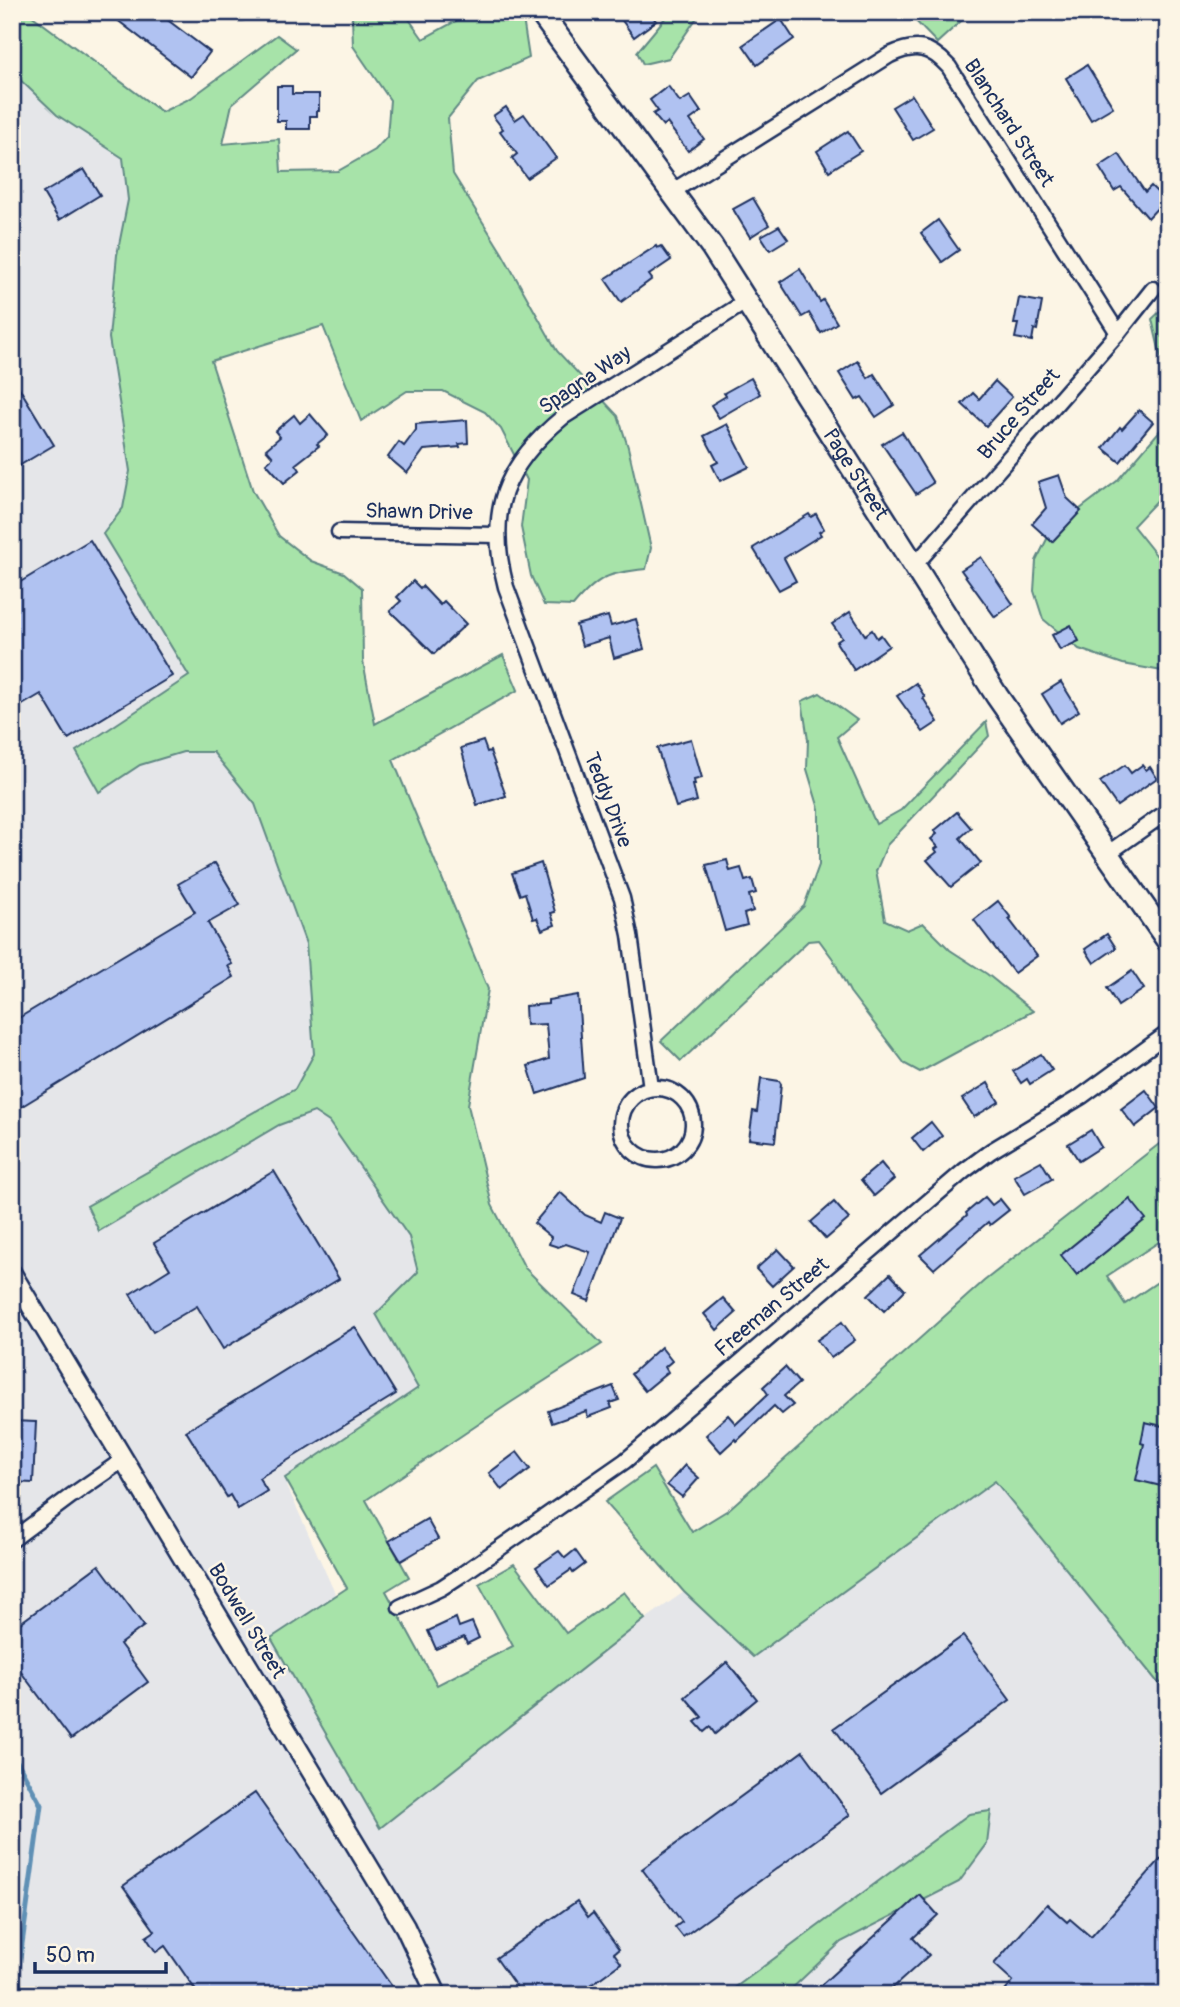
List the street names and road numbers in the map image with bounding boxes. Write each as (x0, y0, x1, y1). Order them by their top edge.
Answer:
street label: Blanchard Street (958, 54, 1061, 192)
street label: Spagna Way (534, 339, 636, 421)
street label: Bruce Street (972, 362, 1066, 465)
street label: Page Street (817, 423, 895, 525)
street label: Shawn Drive (365, 498, 474, 526)
street label: Teddy Drive (578, 749, 639, 852)
street label: Freeman Street (709, 1251, 835, 1363)
street label: Bodwell Street (202, 1559, 292, 1684)

